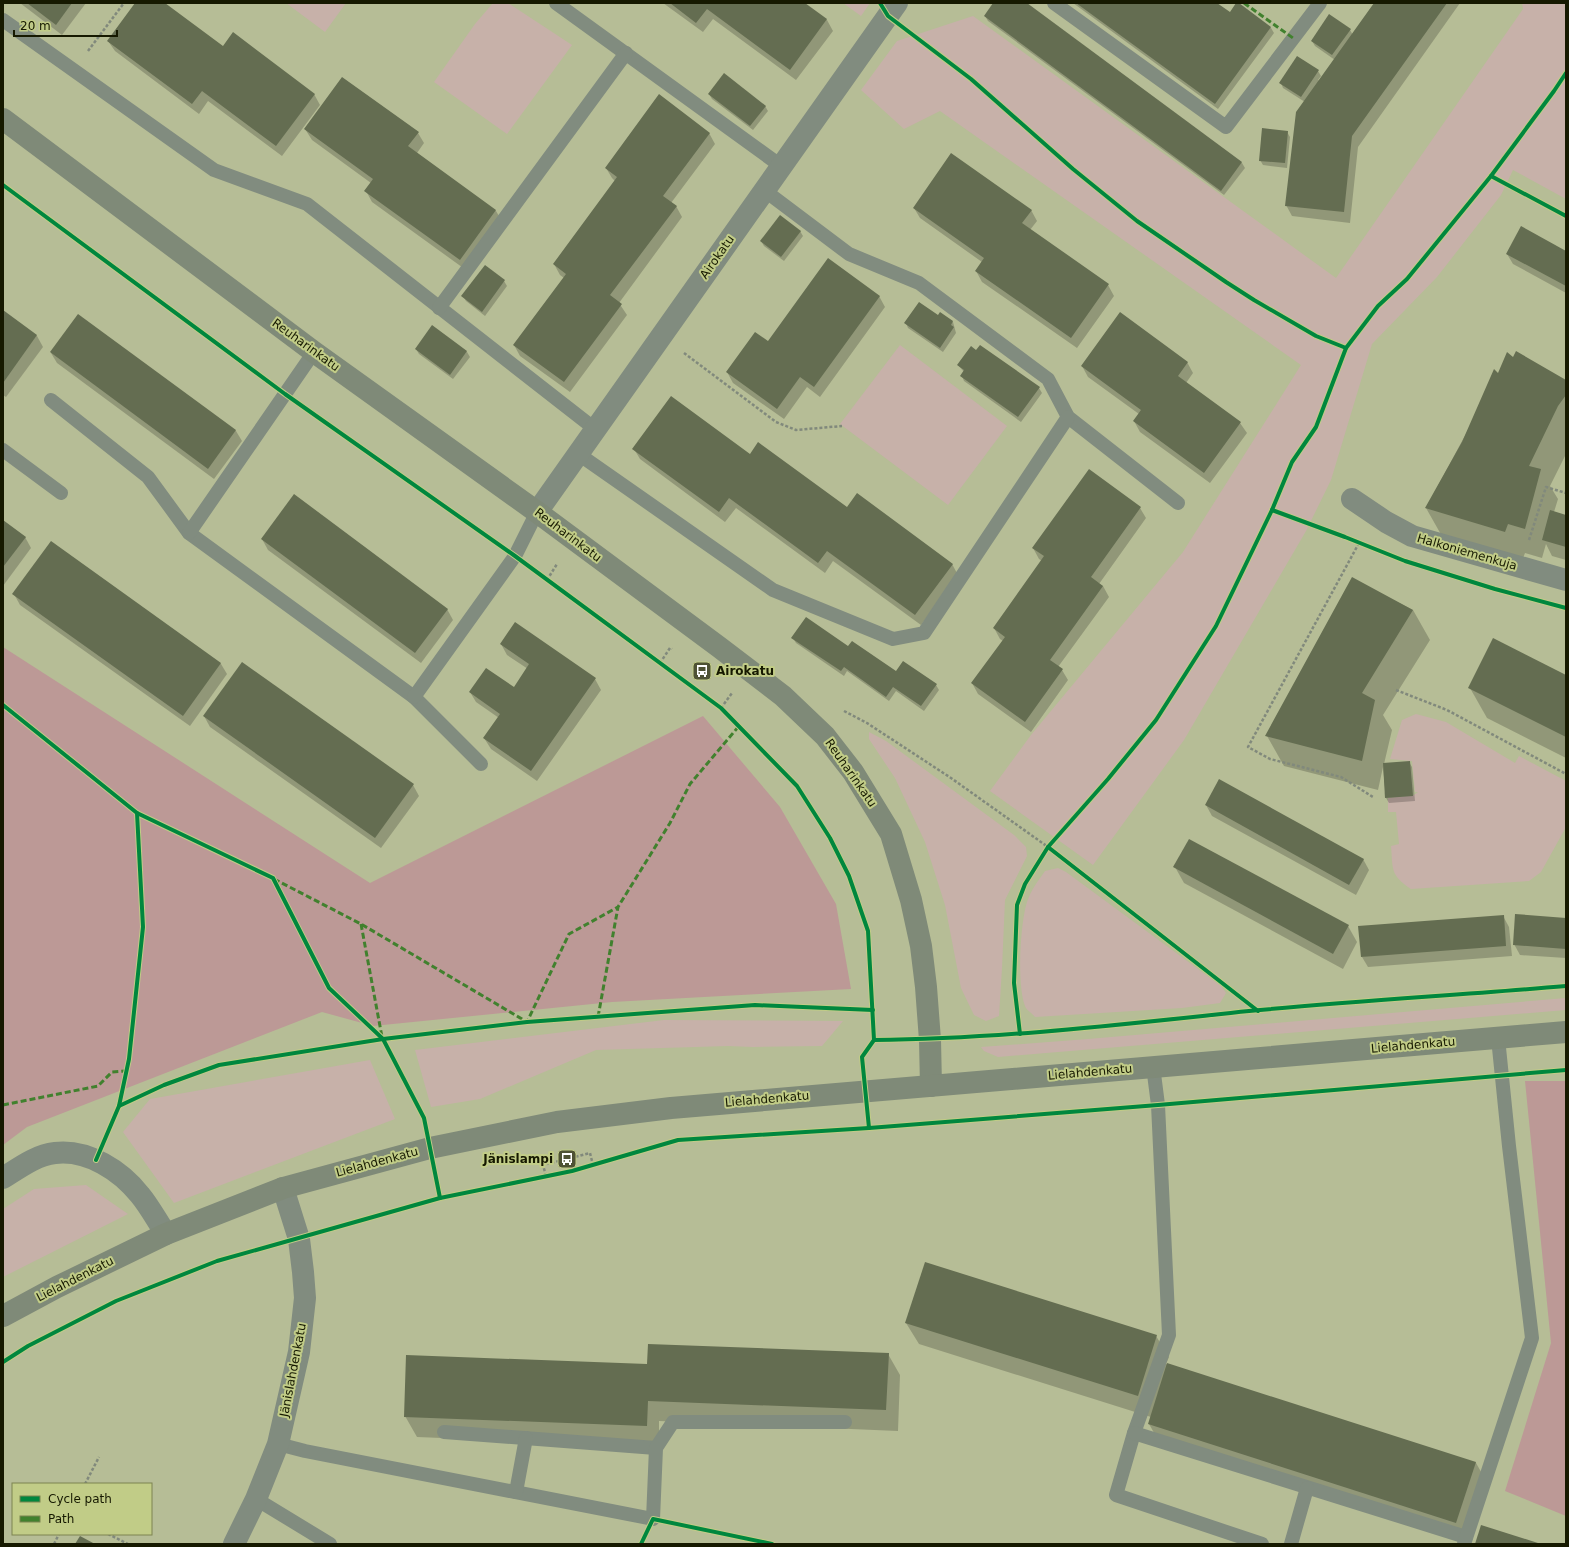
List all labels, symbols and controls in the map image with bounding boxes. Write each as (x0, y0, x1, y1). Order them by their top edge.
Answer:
scale bar (14, 12, 117, 38)
text: 20 m (20, 19, 51, 33)
street label: Airokatu (697, 233, 737, 281)
street label: Reuharinkatu (270, 316, 342, 374)
street label: Reuharinkatu (532, 505, 604, 565)
street label: Halkoniemenkuja (1415, 531, 1519, 573)
bus stop icon: Airokatu (691, 660, 713, 682)
place label: Airokatu (716, 664, 774, 678)
street label: Reuharinkatu (822, 736, 880, 810)
street label: Lielahdenkatu (1370, 1034, 1456, 1056)
street label: Lielahdenkatu (1047, 1061, 1133, 1083)
street label: Lielahdenkatu (724, 1088, 810, 1110)
street label: Lielahdenkatu (334, 1144, 420, 1180)
bus stop icon: Jänislampi (556, 1148, 578, 1170)
place label: Jänislampi (482, 1152, 553, 1166)
street label: Lielahdenkatu (34, 1254, 116, 1304)
street label: Jänislahdenkatu (277, 1322, 309, 1419)
legend (12, 1483, 152, 1535)
text: Cycle path (48, 1492, 112, 1506)
text: Path (48, 1512, 74, 1526)

